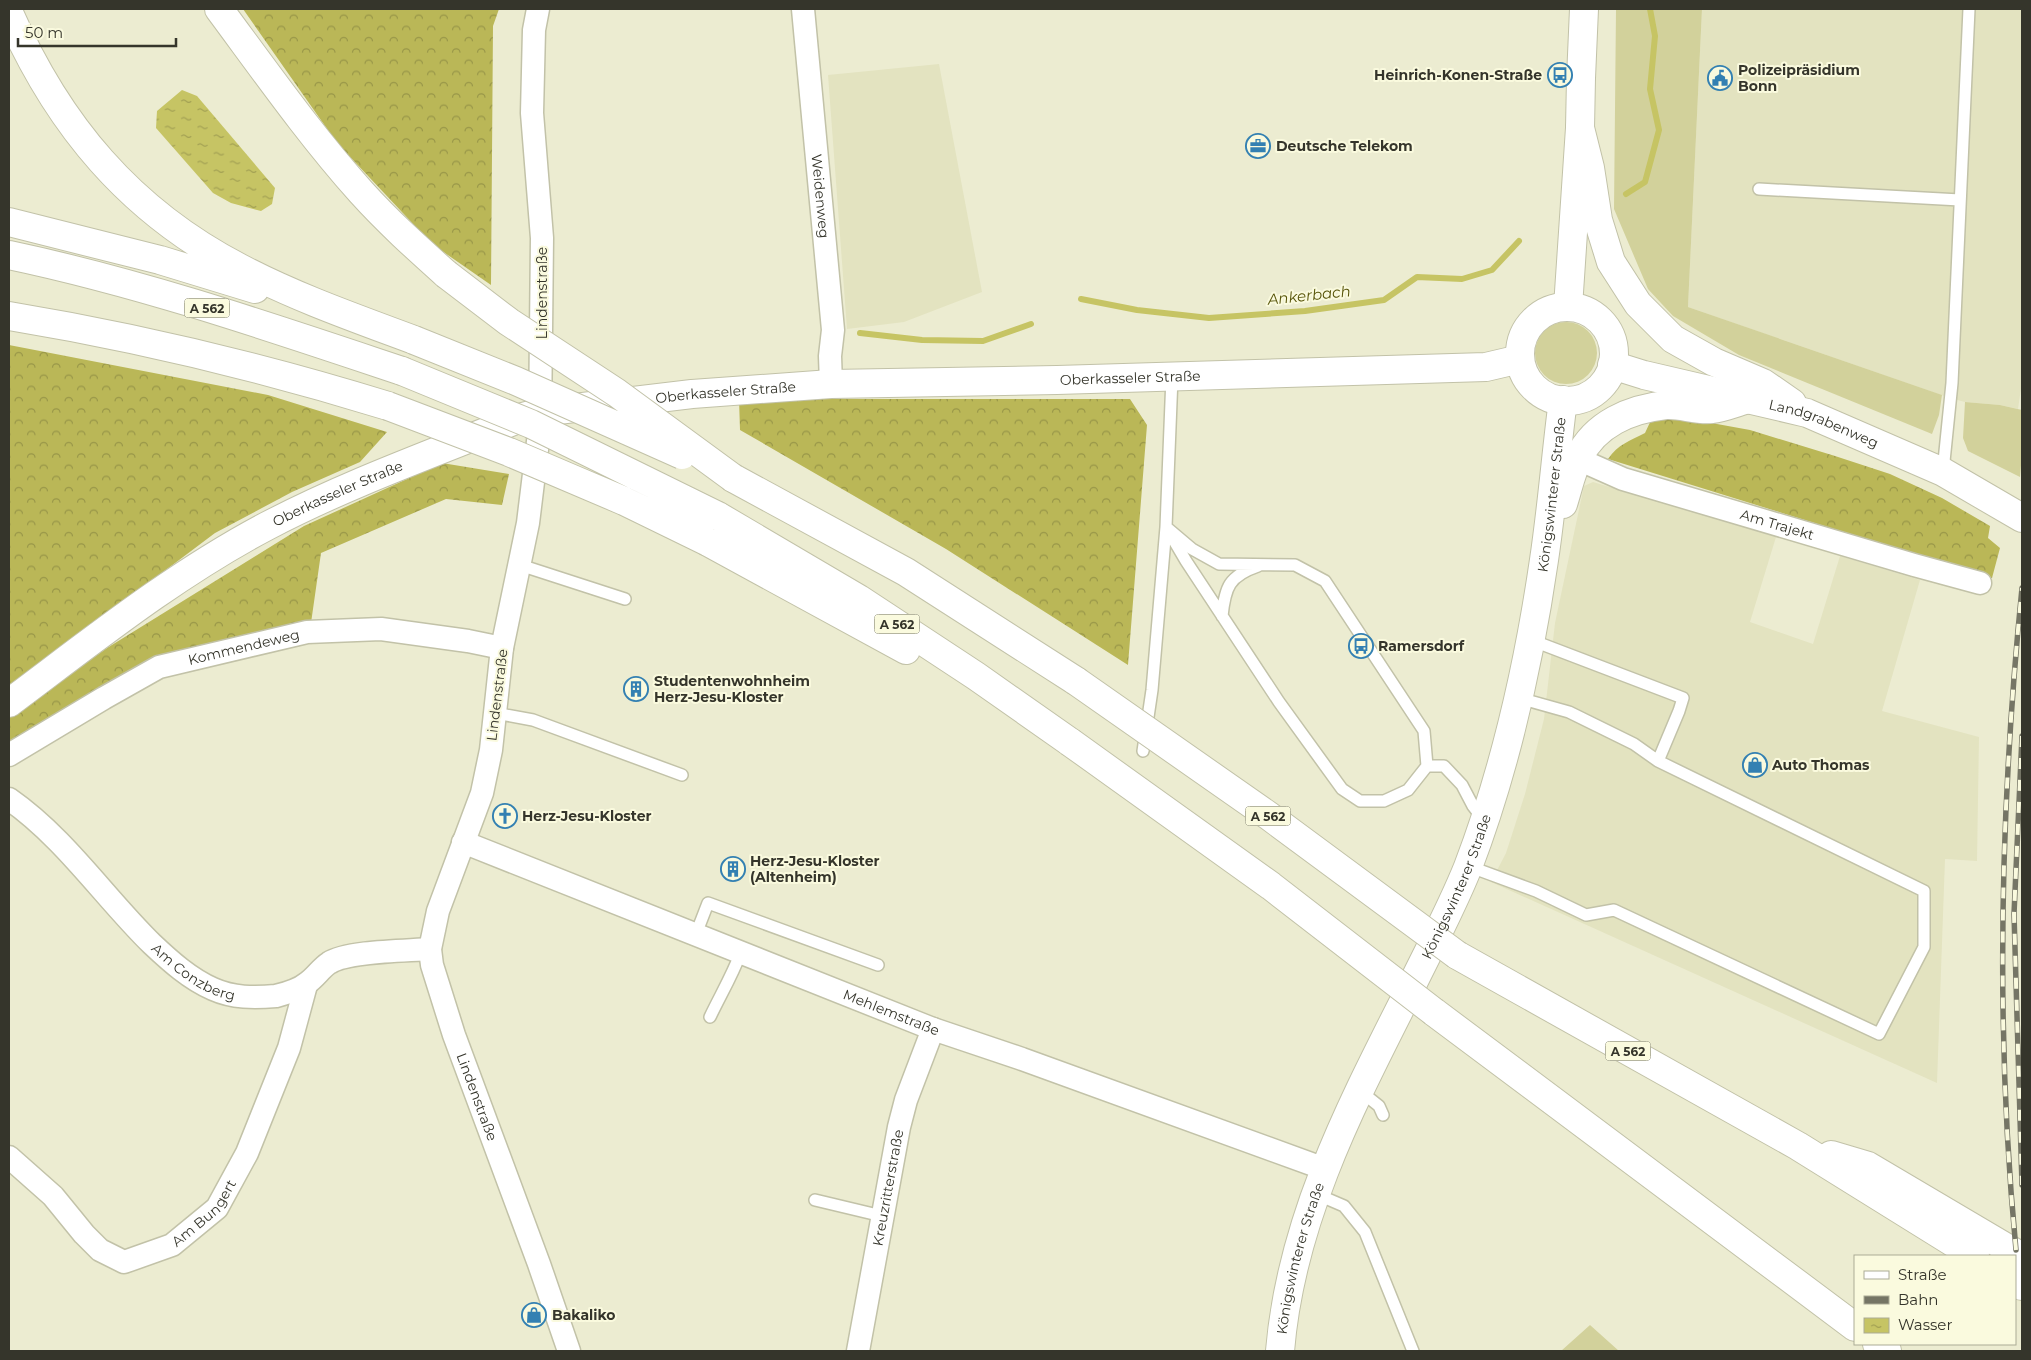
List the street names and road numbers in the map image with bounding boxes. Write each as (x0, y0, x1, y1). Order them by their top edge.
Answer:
street label: Weidenweg (808, 153, 833, 239)
street label: Lindenstraße (533, 247, 551, 339)
road number: A 562 (184, 298, 230, 318)
street label: Oberkasseler Straße (1060, 367, 1201, 389)
street label: Oberkasseler Straße (654, 378, 796, 407)
street label: Landgrabenweg (1767, 395, 1881, 452)
street label: Königswinterer Straße (1533, 416, 1570, 573)
street label: Oberkasseler Straße (269, 457, 405, 531)
street label: Am Trajekt (1738, 505, 1817, 544)
road number: A 562 (874, 614, 920, 634)
street label: Kommendeweg (186, 625, 301, 669)
street label: Lindenstraße (482, 648, 512, 742)
road number: A 562 (1246, 806, 1290, 826)
street label: Königswinterer Straße (1417, 812, 1495, 962)
street label: Am Conzberg (148, 939, 237, 1004)
street label: Mehlemstraße (841, 985, 942, 1040)
road number: A 562 (1606, 1042, 1650, 1060)
street label: Lindenstraße (452, 1050, 502, 1143)
street label: Kreuzritterstraße (868, 1128, 907, 1247)
street label: Am Bungert (168, 1176, 240, 1251)
street label: Königswinterer Straße (1273, 1180, 1328, 1335)

